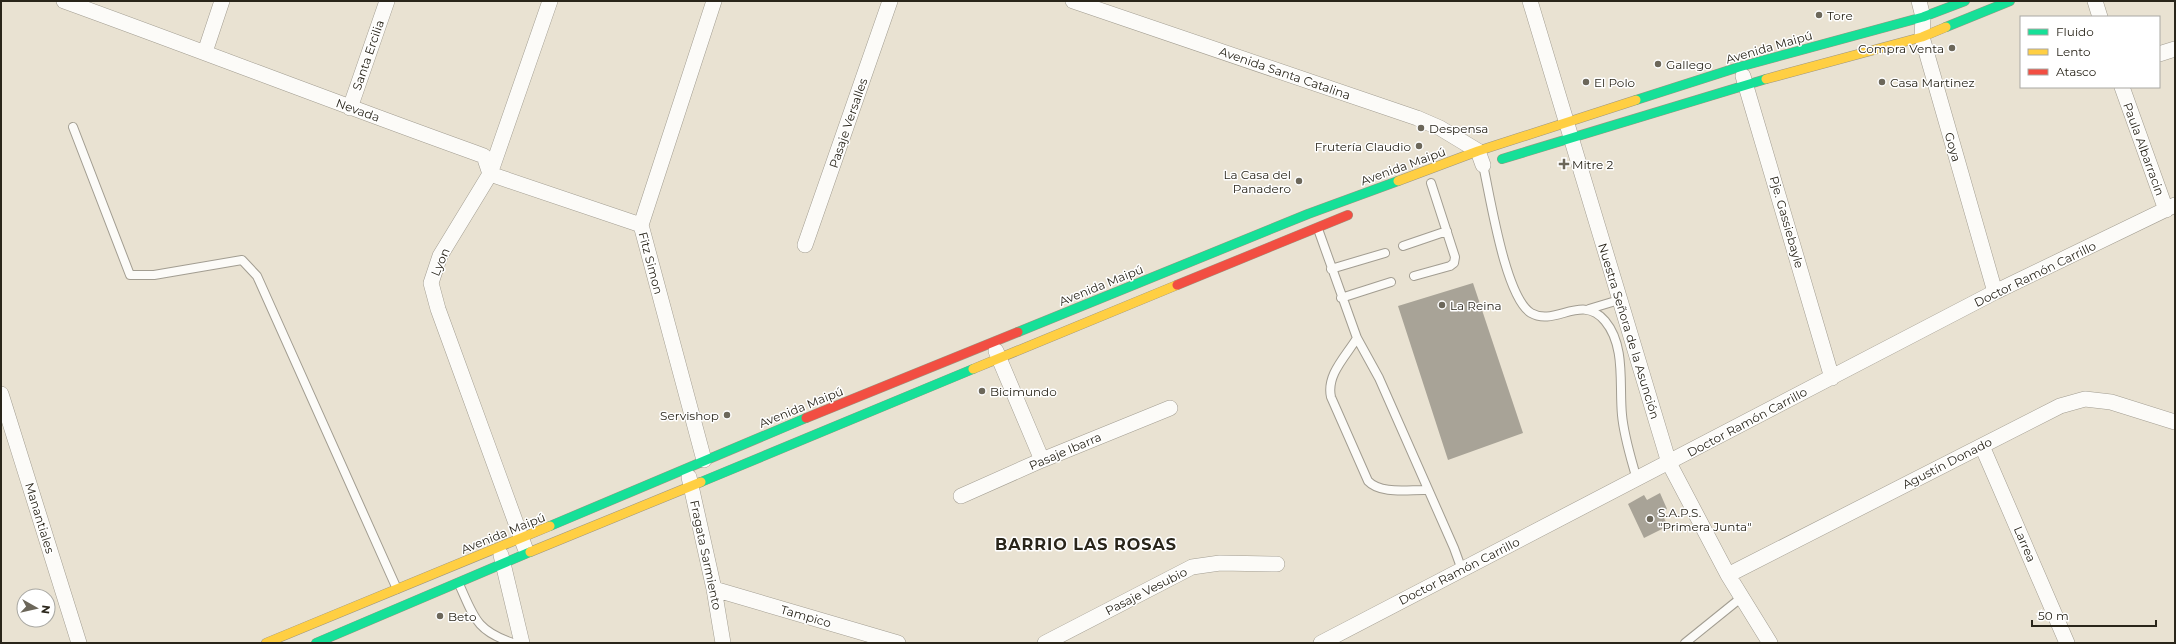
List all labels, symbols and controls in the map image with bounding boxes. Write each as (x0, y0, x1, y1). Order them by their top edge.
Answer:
place label: Tore (1827, 8, 1853, 23)
marker: Tore (1814, 10, 1824, 20)
legend (2020, 16, 2160, 88)
street label: Santa Ercilia (349, 18, 387, 92)
text: Fluido (2056, 24, 2094, 39)
street label: Avenida Maipú (1724, 27, 1814, 67)
place label: Compra Venta (1858, 41, 1944, 56)
street label: Avenida Santa Catalina (1217, 43, 1353, 103)
marker: Compra Venta (1947, 43, 1957, 53)
text: Lento (2056, 44, 2091, 59)
place label: Gallego (1666, 57, 1712, 72)
marker: Gallego (1653, 59, 1663, 69)
text: Atasco (2056, 64, 2096, 79)
place label: El Polo (1594, 75, 1635, 90)
place label: Casa Martinez (1890, 75, 1975, 90)
street label: Pasaje Versalles (826, 76, 870, 170)
marker: El Polo (1581, 77, 1591, 87)
marker: Casa Martinez (1877, 77, 1887, 87)
street label: Nevada (334, 95, 382, 125)
street label: Paula Albarracin (2120, 100, 2168, 198)
place label: Despensa (1429, 121, 1488, 136)
marker: Despensa (1416, 123, 1426, 133)
street label: Goya (1942, 131, 1964, 163)
place label: Frutería Claudio (1315, 139, 1411, 154)
marker: Frutería Claudio (1414, 141, 1424, 151)
street label: Avenida Maipú (1358, 144, 1448, 188)
place label: Mitre 2 (1572, 157, 1614, 172)
marker: Mitre 2 (1559, 159, 1569, 169)
place label: La Casa del Panadero (1224, 167, 1291, 196)
street label: Pje. Gassiebayle (1767, 174, 1807, 270)
marker: La Casa del Panadero (1294, 176, 1304, 186)
street label: Fitz Simon (635, 230, 667, 296)
street label: Doctor Ramón Carrillo (1972, 238, 2098, 310)
street label: Nuestra Señora de la Asunción (1595, 241, 1663, 421)
street label: Lyon (427, 246, 453, 278)
street label: Avenida Maipú (1057, 261, 1145, 309)
place label: La Reina (1450, 298, 1502, 313)
marker: La Reina (1437, 300, 1447, 310)
street label: Avenida Maipú (757, 383, 845, 431)
place label: Bicimundo (990, 384, 1057, 399)
street label: Doctor Ramón Carrillo (1684, 384, 1810, 460)
marker: Bicimundo (977, 386, 987, 396)
place label: Servishop (660, 408, 719, 423)
marker: Servishop (722, 410, 732, 420)
street label: Pasaje Ibarra (1027, 429, 1103, 473)
street label: Agustín Donado (1900, 434, 1994, 492)
street label: Manantiales (22, 481, 58, 555)
street label: Fragata Sarmiento (687, 499, 725, 611)
place label: S.A.P.S. "Primera Junta" (1658, 505, 1752, 534)
street label: Avenida Maipú (459, 509, 547, 557)
marker: S.A.P.S. "Primera Junta" (1645, 514, 1655, 524)
street label: Larrea (2011, 524, 2039, 564)
street label: Doctor Ramón Carrillo (1396, 534, 1522, 608)
district label: BARRIO LAS ROSAS (995, 535, 1177, 554)
street label: Pasaje Vesubio (1103, 564, 1189, 618)
north arrow (16, 588, 56, 628)
street label: Tampico (779, 602, 833, 630)
scale bar (2032, 602, 2156, 628)
text: N (38, 604, 53, 615)
text: 50 m (2038, 608, 2069, 623)
place label: Beto (448, 609, 476, 624)
marker: Beto (435, 611, 445, 621)

